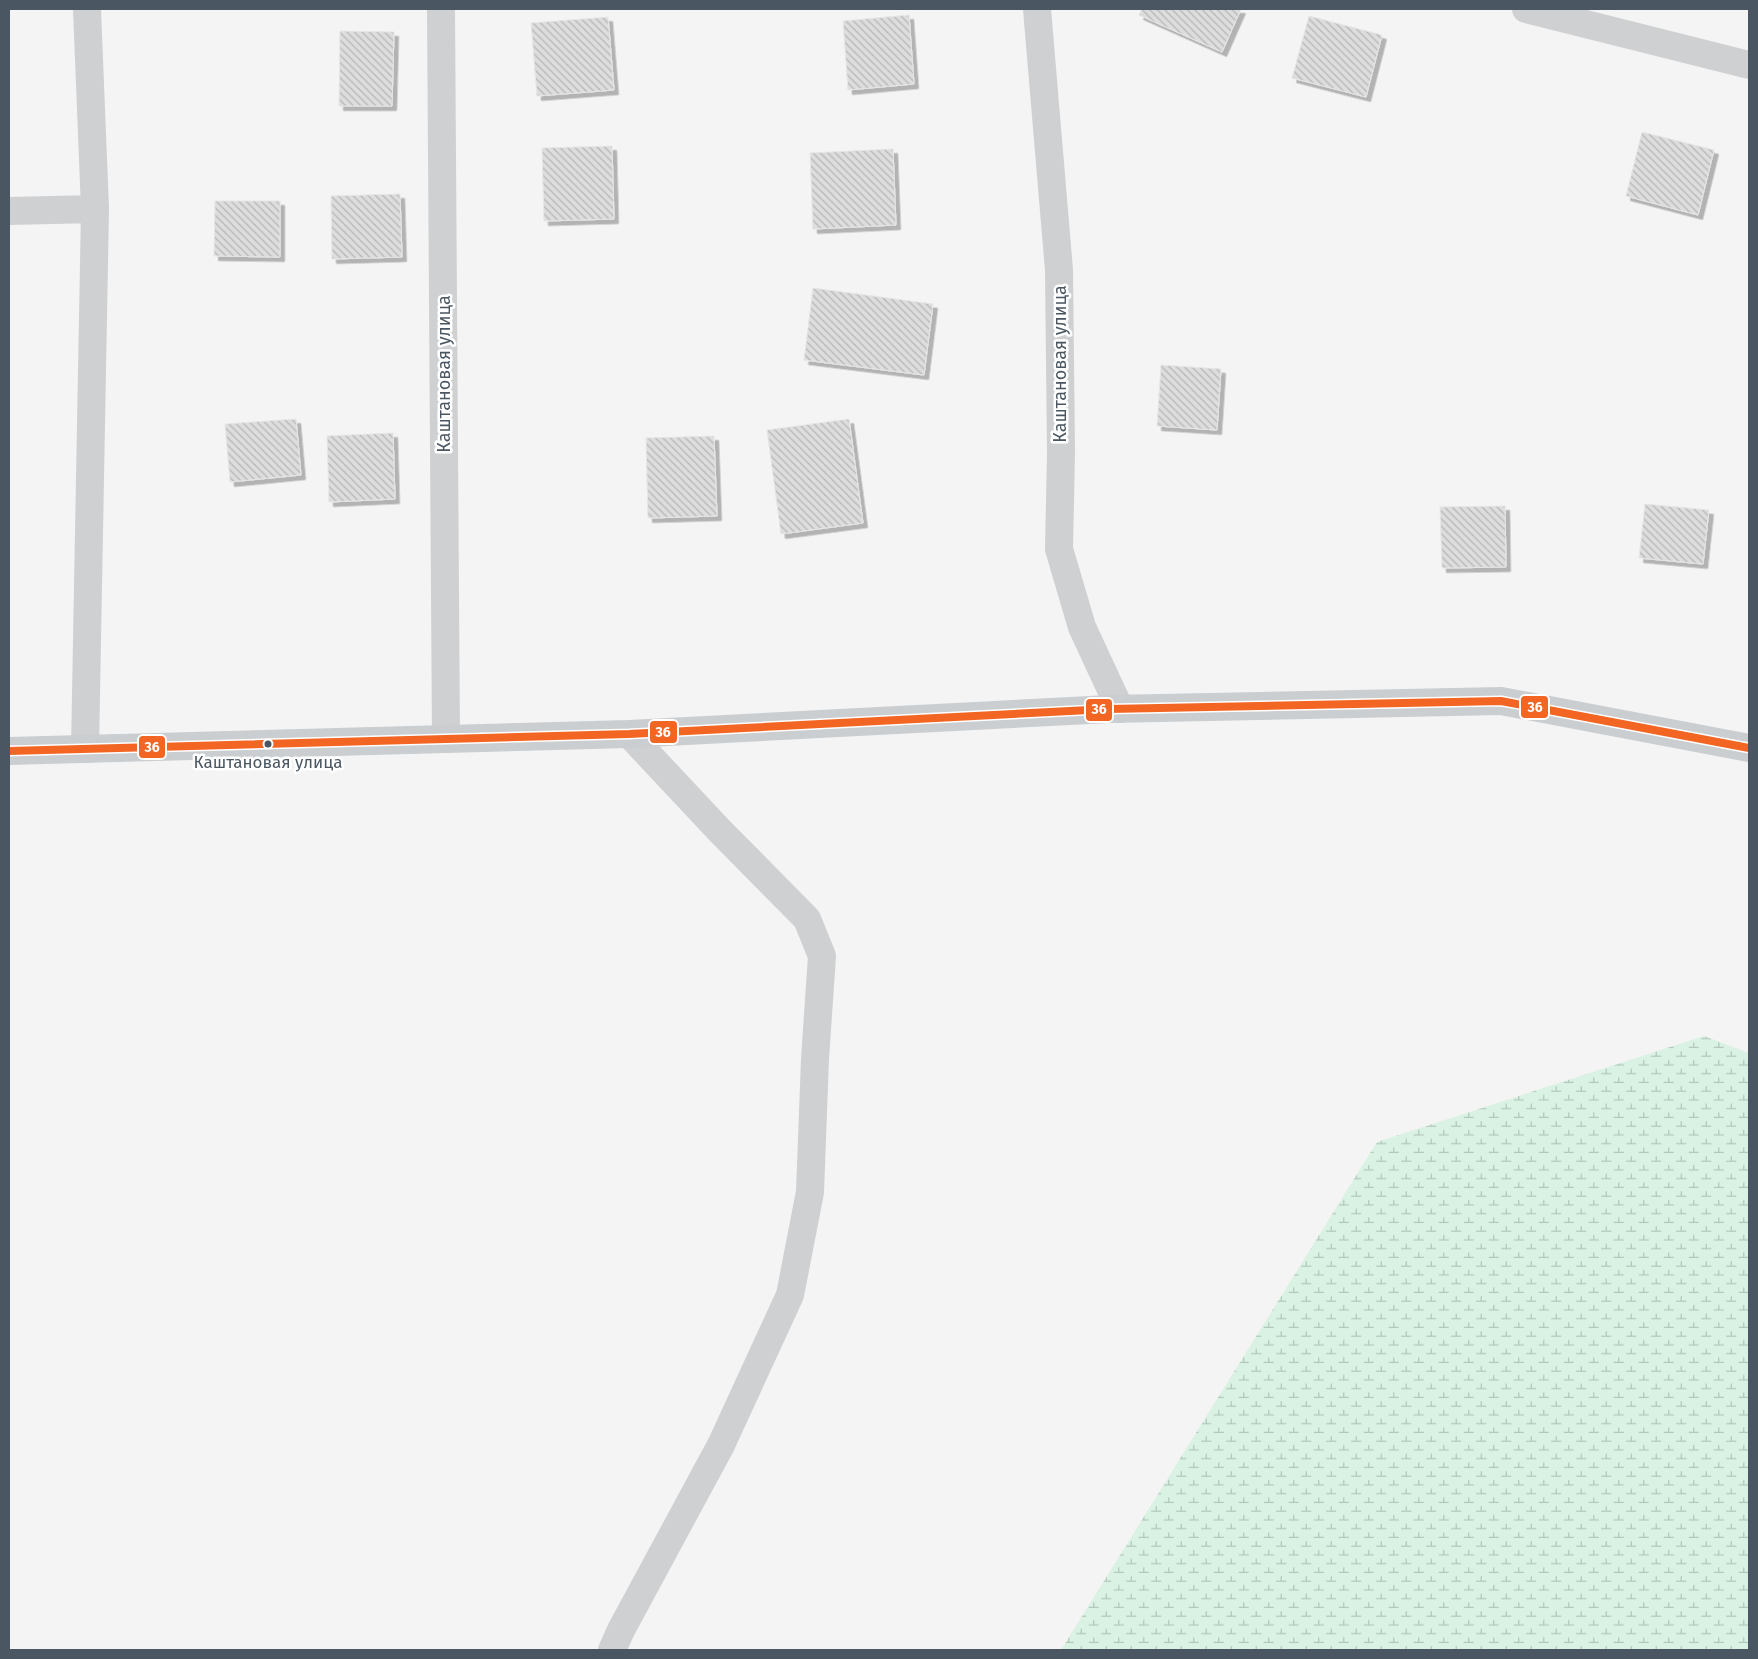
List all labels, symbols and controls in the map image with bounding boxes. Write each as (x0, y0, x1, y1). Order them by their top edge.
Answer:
street label: Каштановая улица (1049, 285, 1071, 443)
street label: Каштановая улица (433, 295, 455, 453)
line badge: 36 (1520, 695, 1549, 719)
line badge: 36 (1085, 698, 1113, 722)
text: 36 (1526, 699, 1543, 716)
text: 36 (1090, 701, 1107, 718)
line badge: 36 (649, 720, 678, 744)
text: 36 (654, 724, 671, 741)
line badge: 36 (138, 735, 166, 759)
text: 36 (143, 739, 160, 756)
marker: Каштановая улица (263, 739, 273, 749)
place label: Каштановая улица (194, 752, 342, 773)

